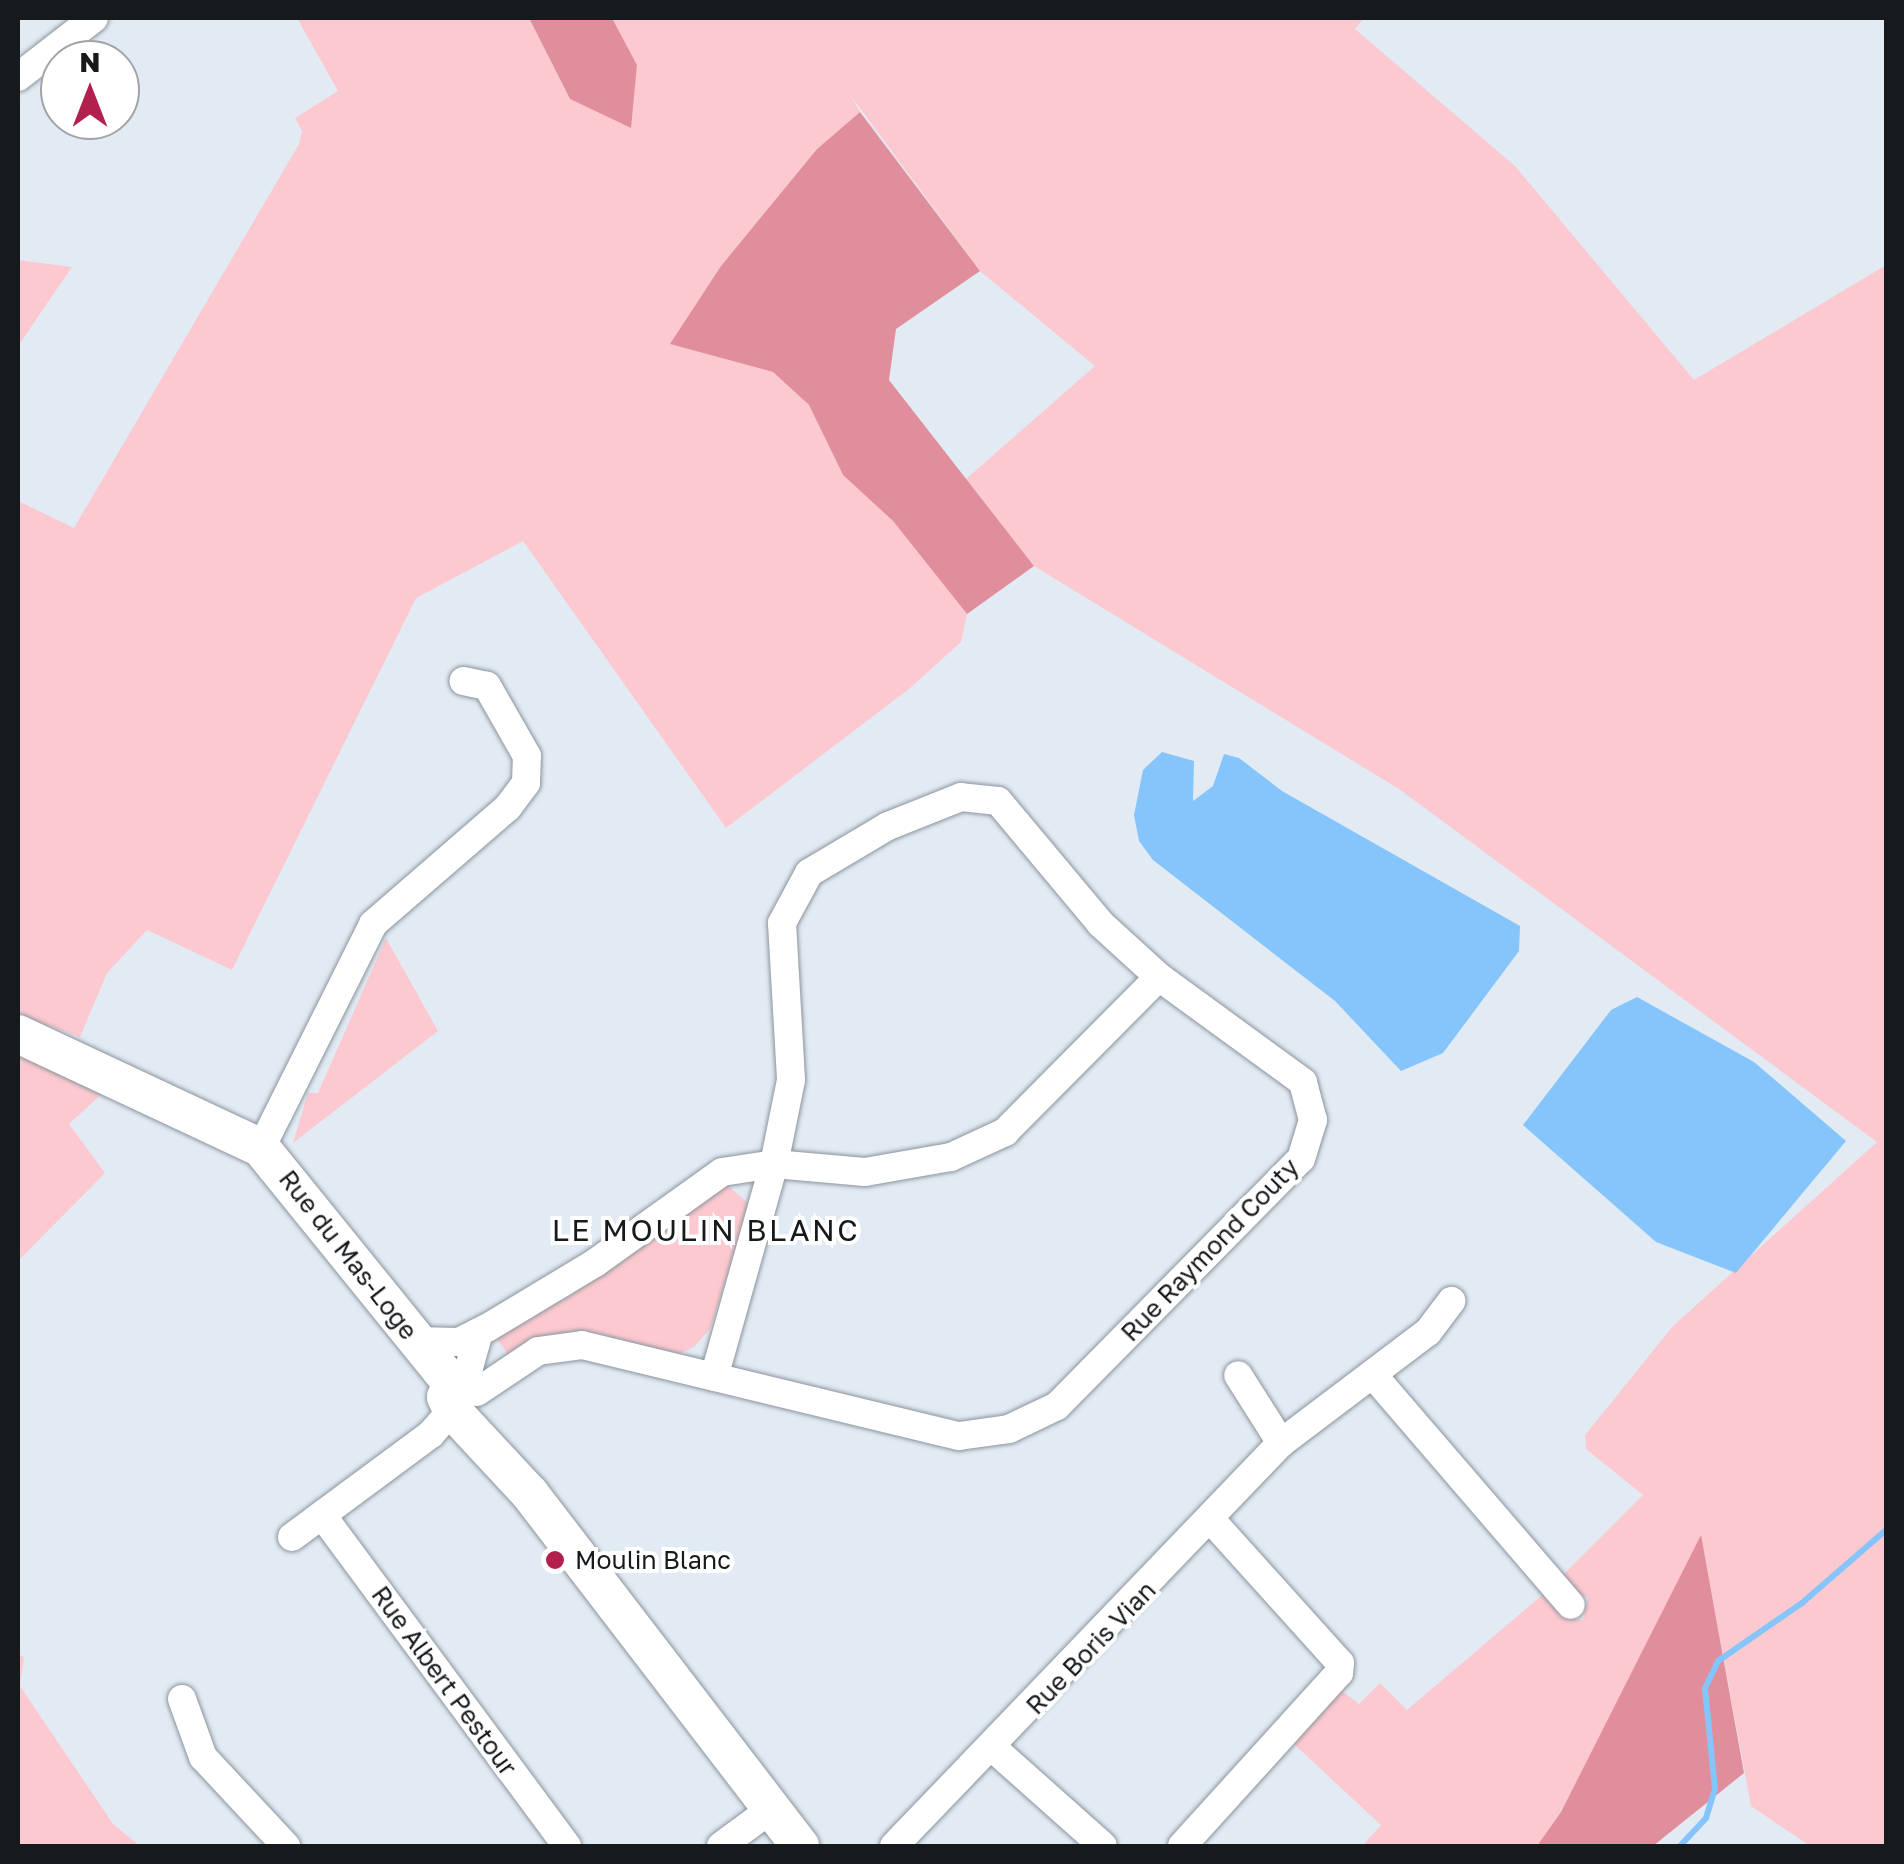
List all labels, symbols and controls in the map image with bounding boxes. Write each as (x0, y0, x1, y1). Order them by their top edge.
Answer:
north arrow (40, 40, 140, 140)
text: N (79, 45, 101, 78)
street label: Rue Raymond Couty (1115, 1152, 1305, 1348)
street label: Rue du Mas-Loge (273, 1164, 423, 1346)
district label: LE MOULIN BLANC (552, 1212, 860, 1248)
place label: Moulin Blanc (575, 1545, 731, 1575)
marker: Moulin Blanc (544, 1549, 566, 1571)
street label: Rue Boris Vian (1020, 1575, 1162, 1721)
street label: Rue Albert Pestour (365, 1580, 523, 1782)

